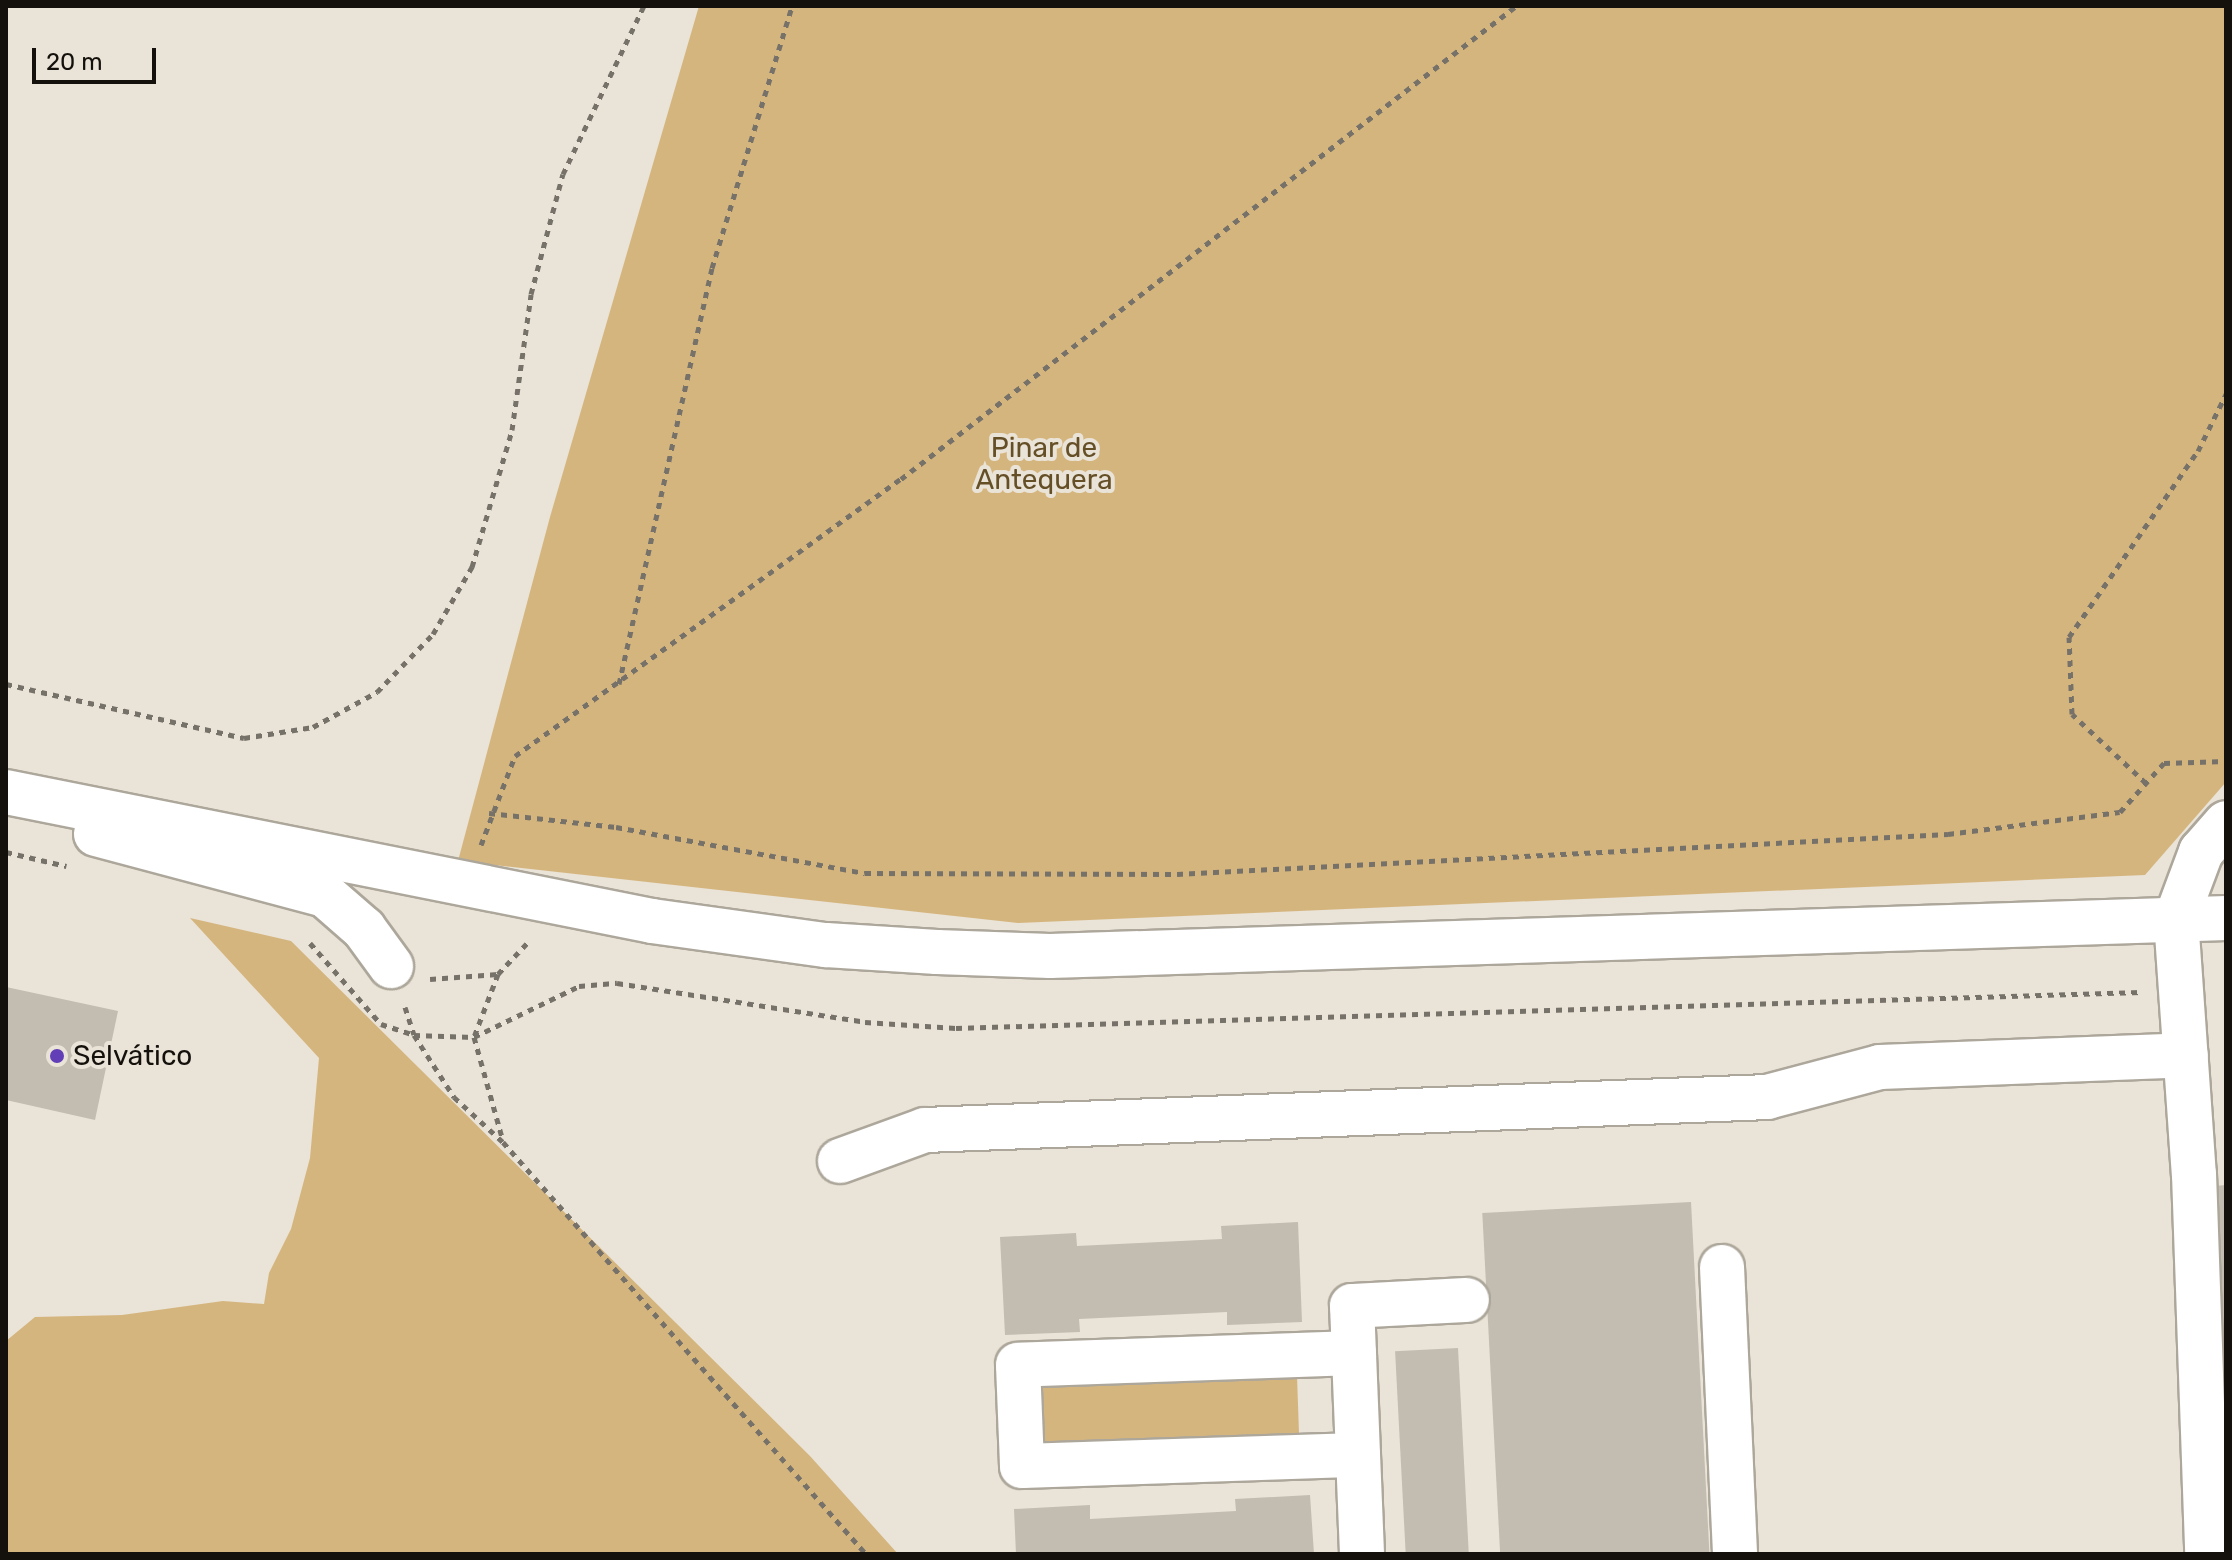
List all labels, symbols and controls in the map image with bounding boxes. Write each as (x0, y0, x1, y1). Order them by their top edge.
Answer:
scale bar (36, 32, 160, 82)
text: 20 m (46, 48, 103, 76)
park label: Pinar de Antequera (975, 431, 1113, 497)
place label: Selvático (73, 1039, 192, 1073)
marker: Selvático (48, 1047, 66, 1065)

